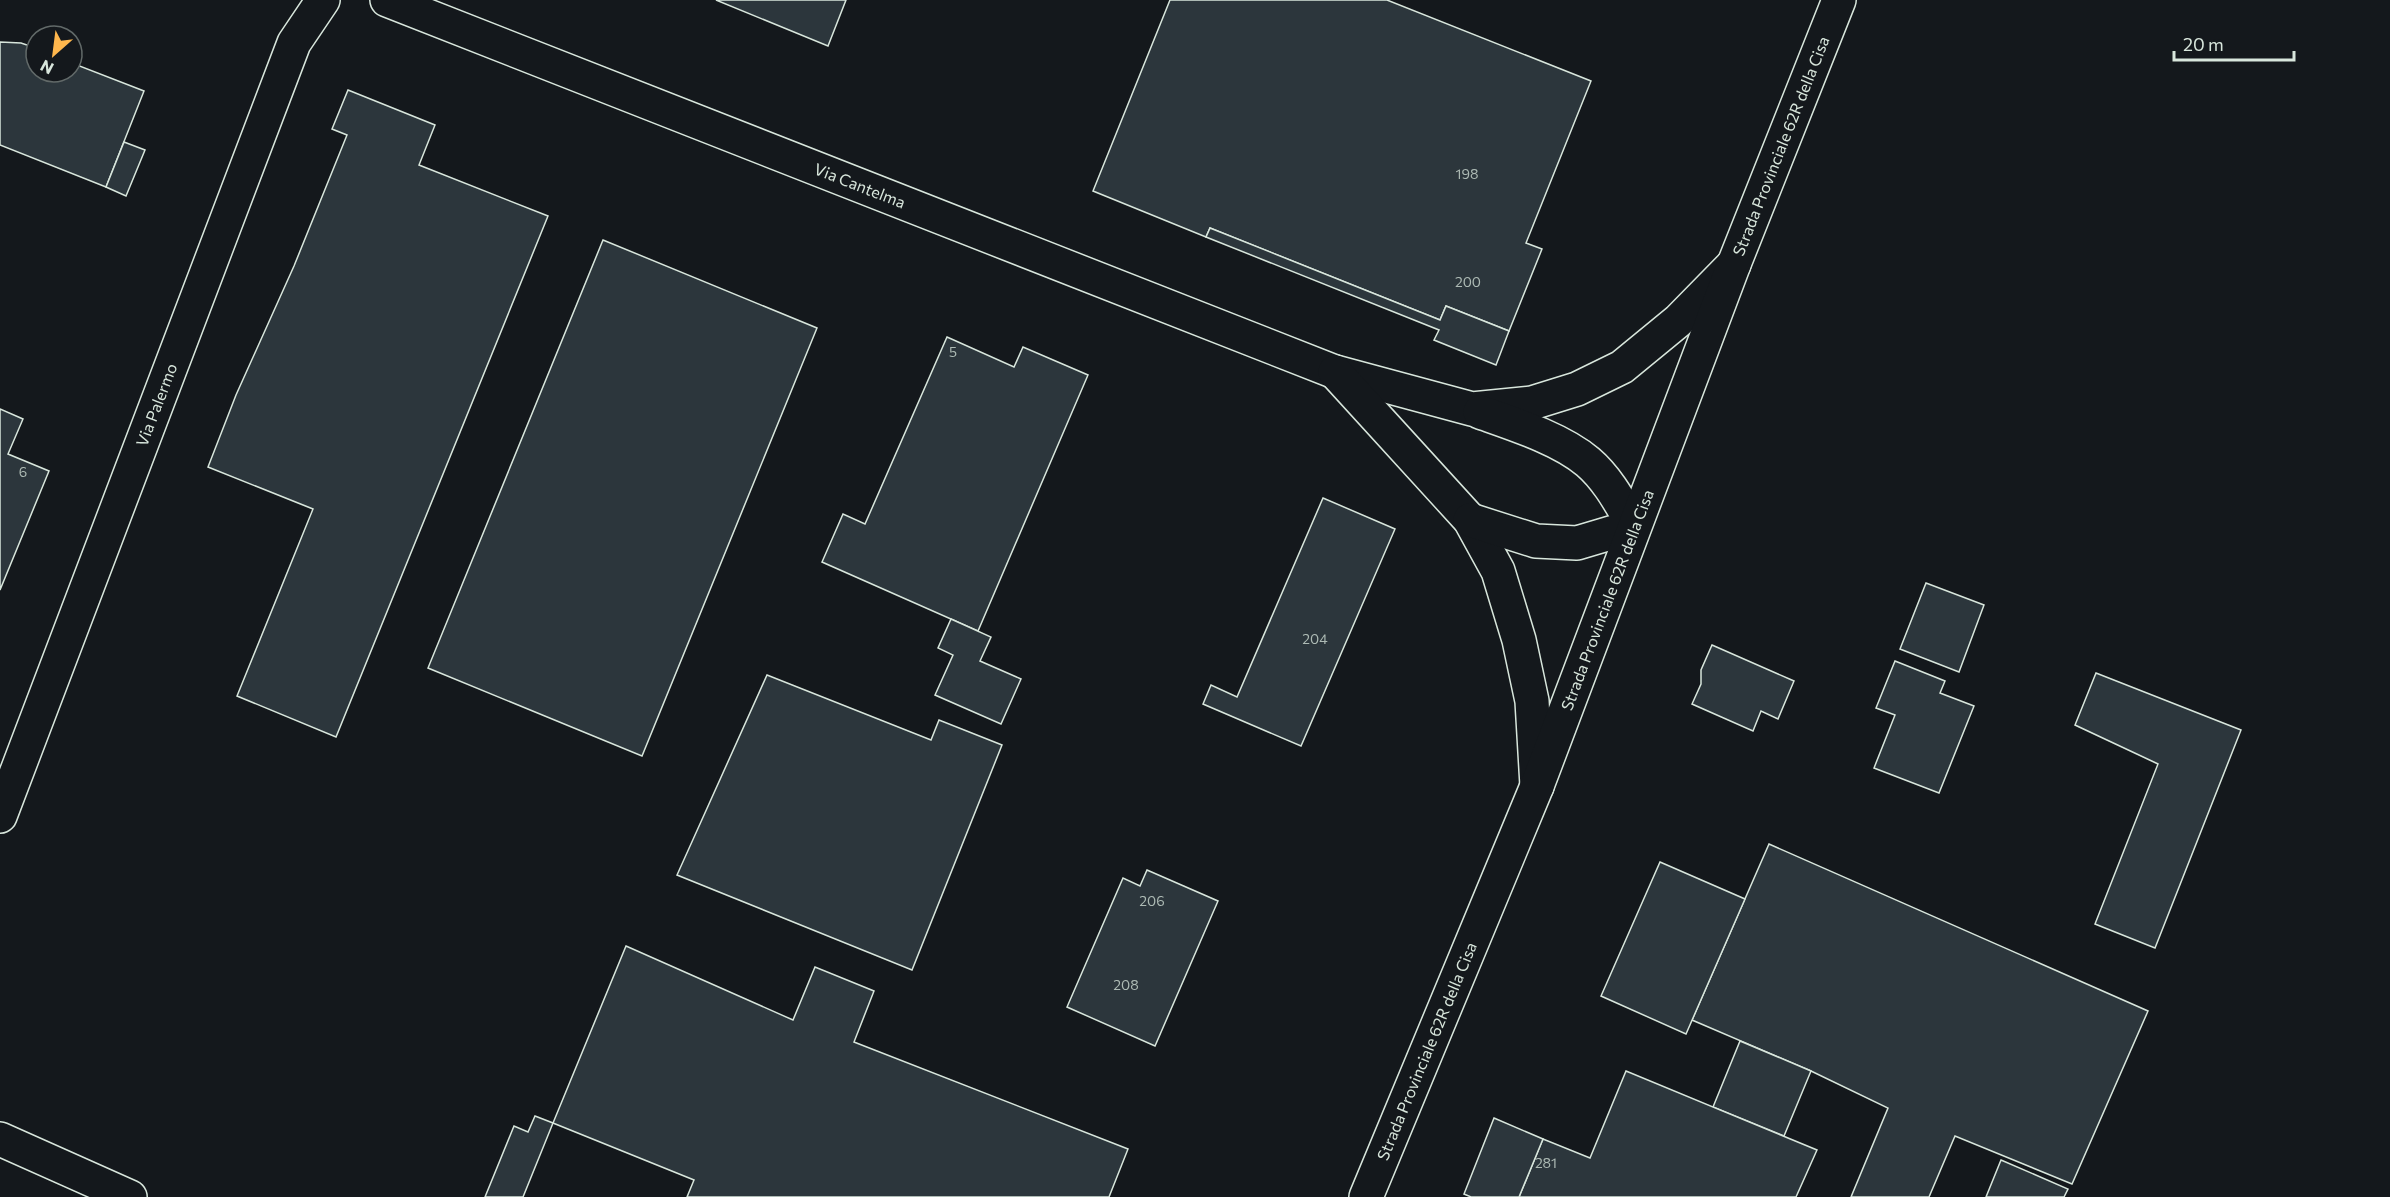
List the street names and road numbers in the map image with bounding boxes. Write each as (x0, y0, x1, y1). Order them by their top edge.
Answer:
street label: Strada Provinciale 62R della Cisa (1728, 33, 1833, 258)
street label: Via Cantelma (812, 159, 908, 212)
street label: Via Palermo (132, 360, 180, 449)
street label: Strada Provinciale 62R della Cisa (1556, 487, 1657, 713)
street label: Strada Provinciale 62R della Cisa (1372, 939, 1480, 1163)

